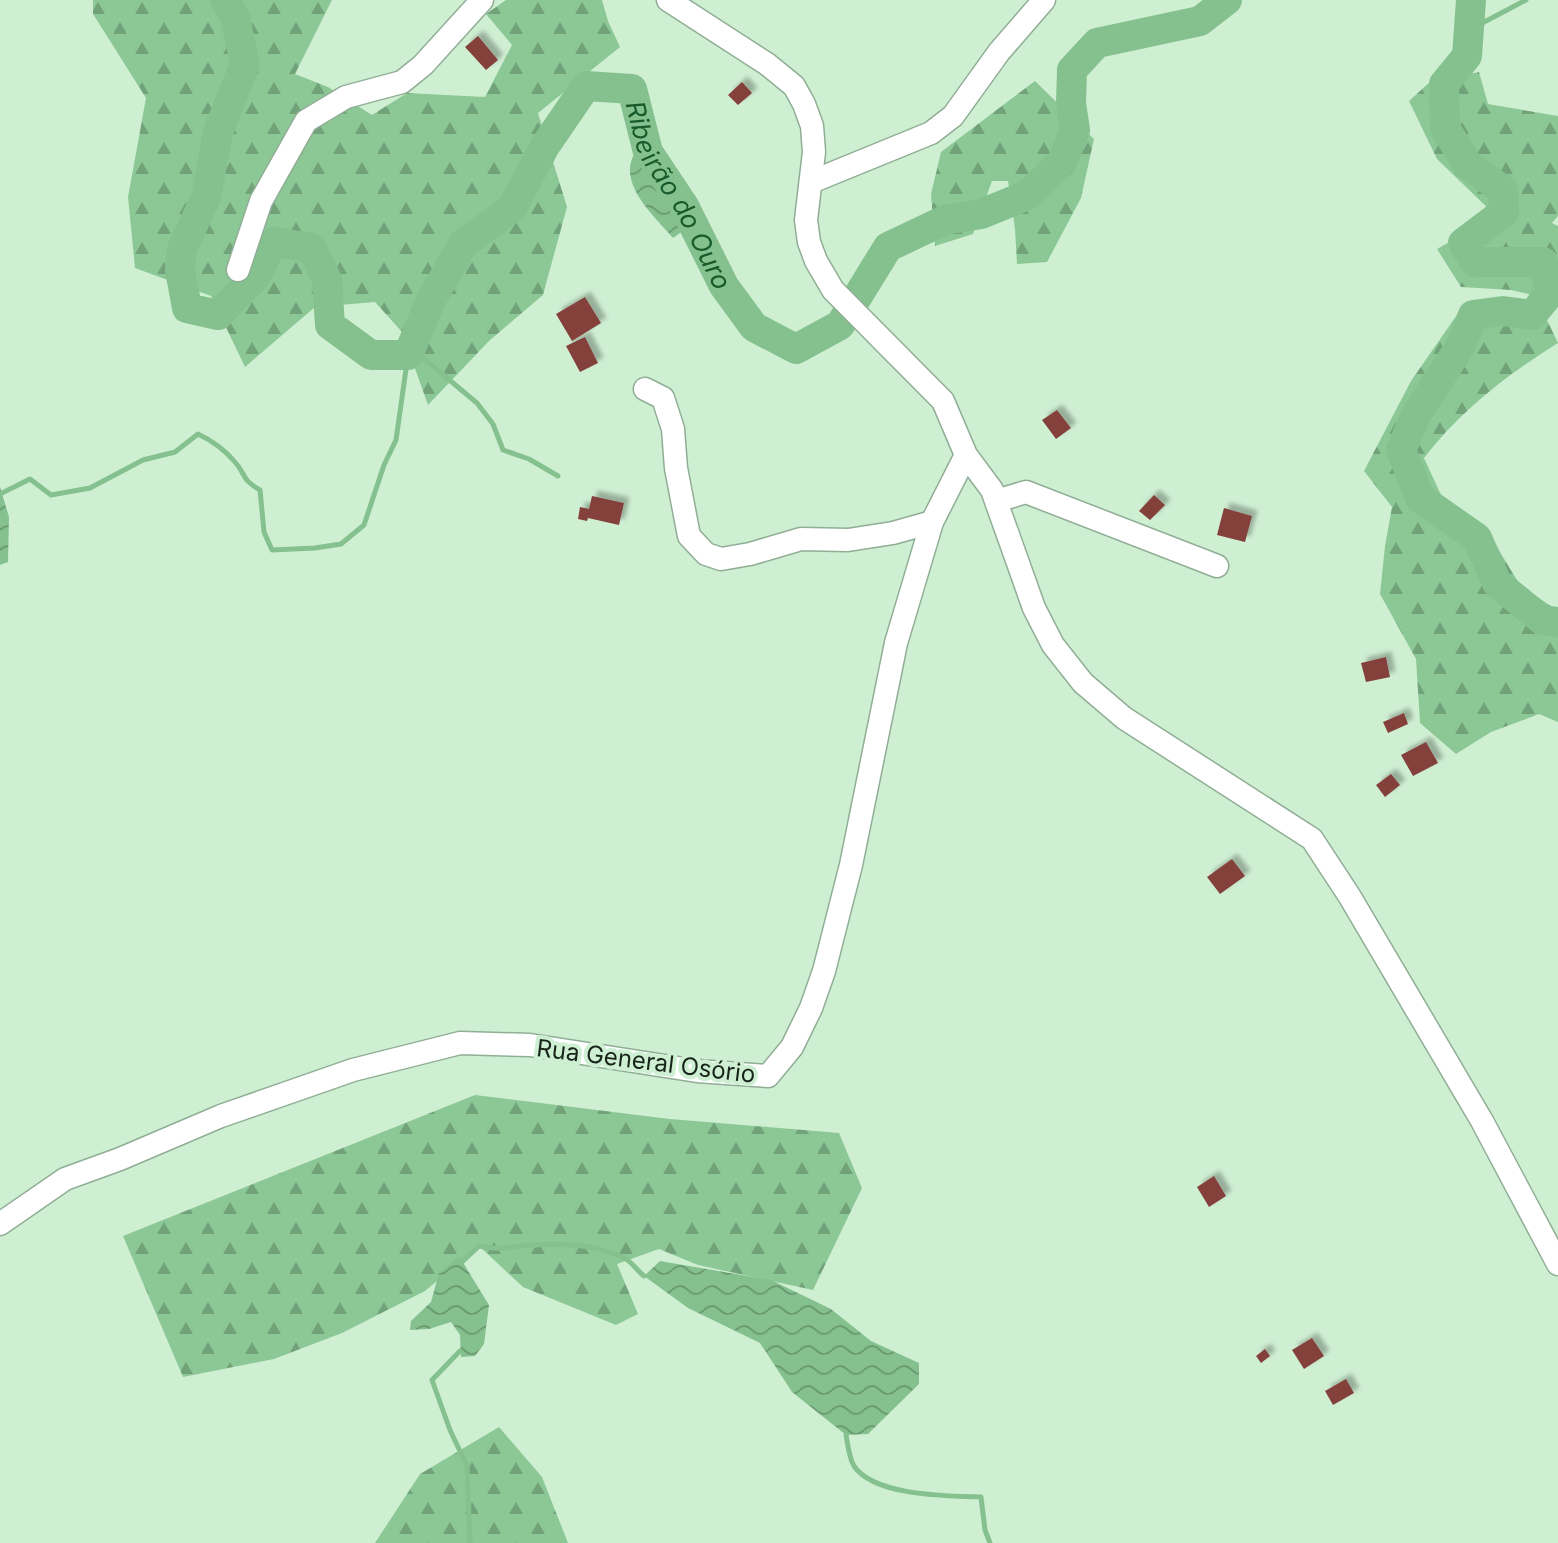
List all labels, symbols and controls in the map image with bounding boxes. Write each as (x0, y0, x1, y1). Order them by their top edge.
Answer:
water label: Ribeirão do Ouro (620, 97, 738, 294)
street label: Rua General Osório (535, 1033, 757, 1089)

